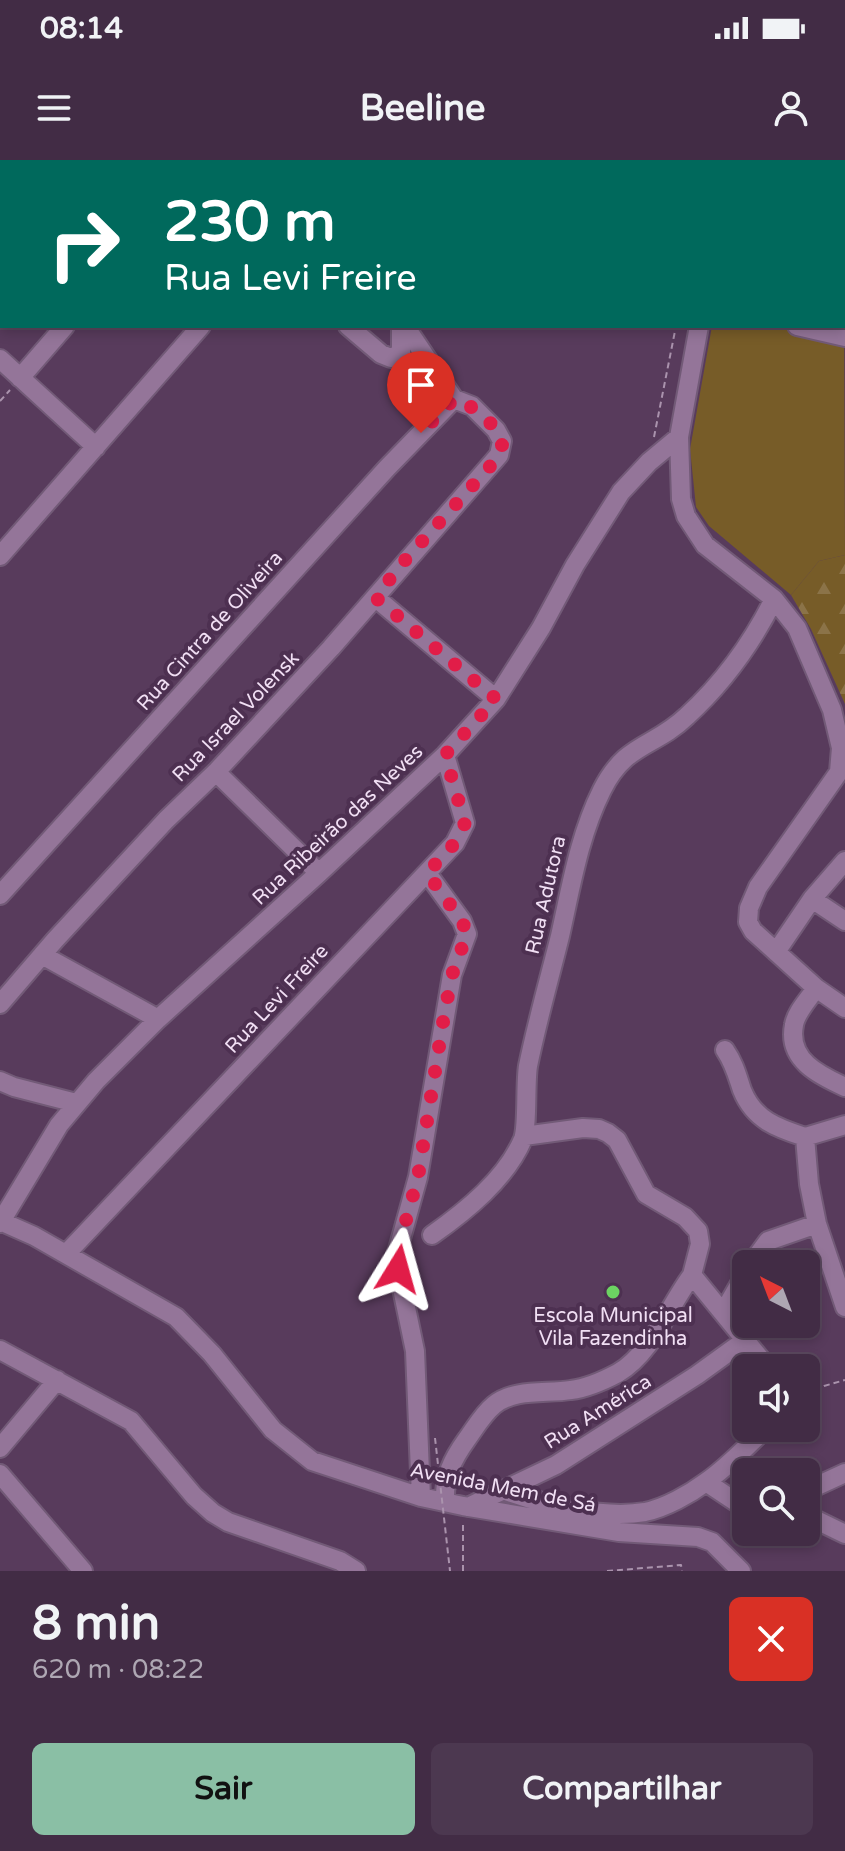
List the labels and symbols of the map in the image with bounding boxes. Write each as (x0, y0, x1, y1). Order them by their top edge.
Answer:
pin (387, 351, 455, 433)
street label: Rua Cintra de Oliveira (132, 546, 288, 716)
street label: Rua Israel Volensk (168, 647, 305, 787)
street label: Rua Ribeirão das Neves (248, 740, 428, 910)
street label: Rua Adutora (521, 833, 571, 957)
street label: Rua Levi Freire (220, 939, 334, 1059)
position arrow (356, 1227, 440, 1311)
north arrow (732, 1250, 820, 1338)
marker: Escola Municipal Vila Fazendinha (604, 1283, 622, 1301)
place label: Escola Municipal Vila Fazendinha (533, 1304, 693, 1351)
street label: Rua América (540, 1370, 656, 1454)
street label: Avenida Mem de Sá (408, 1458, 598, 1518)

